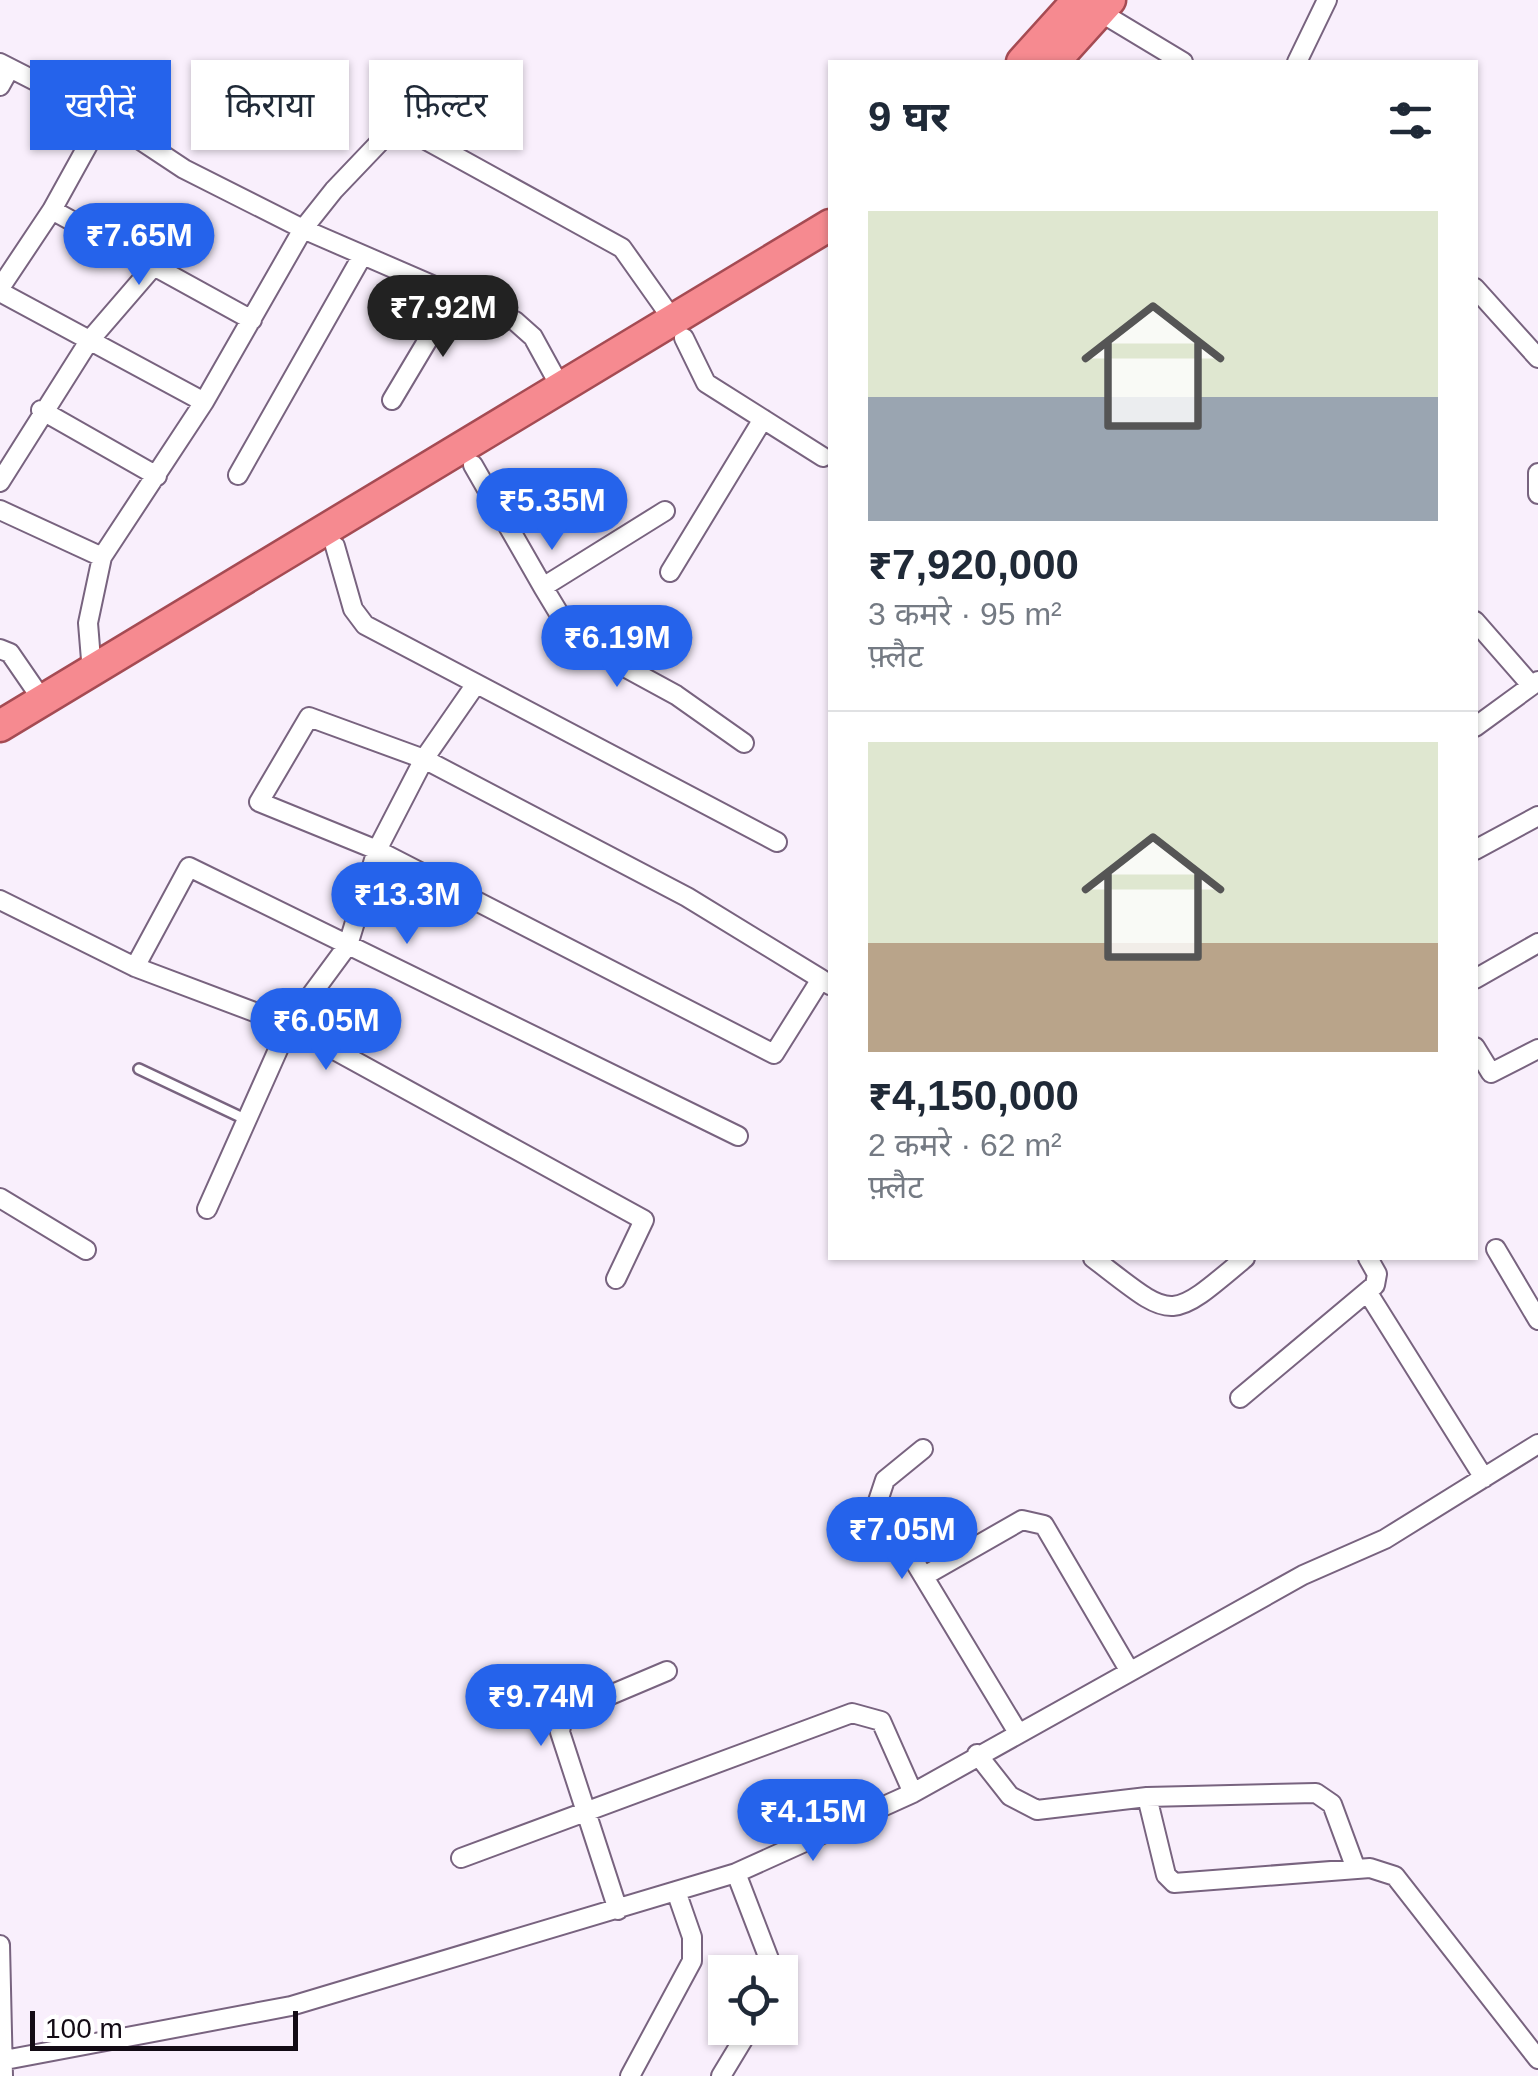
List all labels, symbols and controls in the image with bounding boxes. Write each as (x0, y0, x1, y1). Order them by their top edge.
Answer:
chip: खरीदें (30, 60, 171, 150)
chip: किराया (191, 60, 349, 150)
chip: फ़िल्टर (369, 60, 523, 150)
text: 9 घर (868, 93, 949, 140)
icon: filters (1383, 93, 1438, 148)
pin: ₹7.65M (58, 203, 220, 288)
text: ₹7.65M (85, 217, 193, 253)
pin: ₹7.92M (362, 275, 524, 360)
icon: home (1063, 276, 1243, 456)
text: ₹7.92M (389, 289, 497, 325)
pin: ₹5.35M (471, 468, 633, 553)
text: ₹5.35M (498, 482, 606, 518)
text: ₹7,920,000 (868, 541, 1079, 588)
text: 3 कमरे · 95 m² (868, 596, 1062, 632)
pin: ₹6.19M (536, 605, 698, 690)
text: ₹6.19M (563, 619, 671, 655)
text: फ़्लैट (868, 638, 923, 674)
icon: home (1063, 807, 1243, 987)
pin: ₹13.3M (326, 862, 488, 947)
text: ₹13.3M (353, 876, 461, 912)
pin: ₹6.05M (245, 988, 407, 1073)
text: ₹6.05M (272, 1002, 380, 1038)
text: ₹4,150,000 (868, 1072, 1079, 1119)
text: 2 कमरे · 62 m² (868, 1127, 1062, 1163)
text: फ़्लैट (868, 1169, 923, 1205)
pin: ₹7.05M (821, 1497, 983, 1582)
text: ₹7.05M (848, 1511, 956, 1547)
pin: ₹9.74M (460, 1664, 622, 1749)
text: ₹9.74M (487, 1678, 595, 1714)
pin: ₹4.15M (732, 1779, 894, 1864)
text: ₹4.15M (759, 1793, 867, 1829)
map controls (708, 1955, 798, 2045)
button: locate (708, 1955, 798, 2045)
scale bar (30, 2006, 298, 2050)
text: 100 m (45, 2013, 123, 2044)

